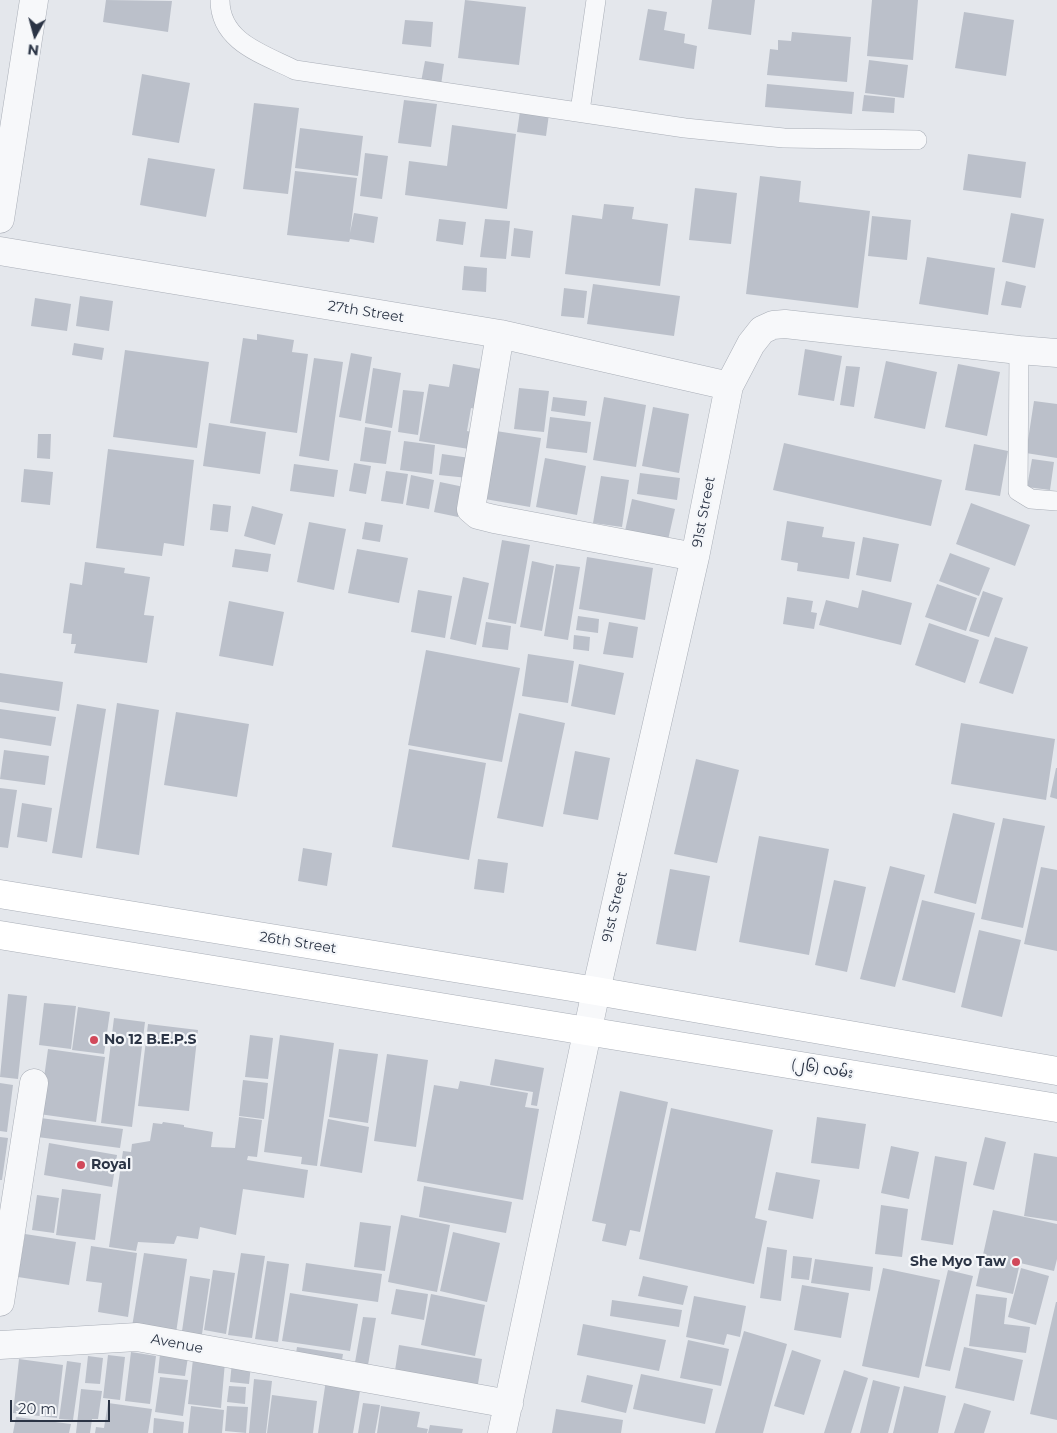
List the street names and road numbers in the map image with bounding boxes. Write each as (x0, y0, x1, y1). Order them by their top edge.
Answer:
street label: 27th Street (327, 298, 405, 326)
street label: 91st Street (689, 475, 719, 549)
street label: 91st Street (599, 870, 631, 944)
street label: 26th Street (258, 929, 338, 957)
street label: (၂၆) လမ်း (790, 1056, 854, 1082)
street label: Avenue (149, 1331, 205, 1357)

